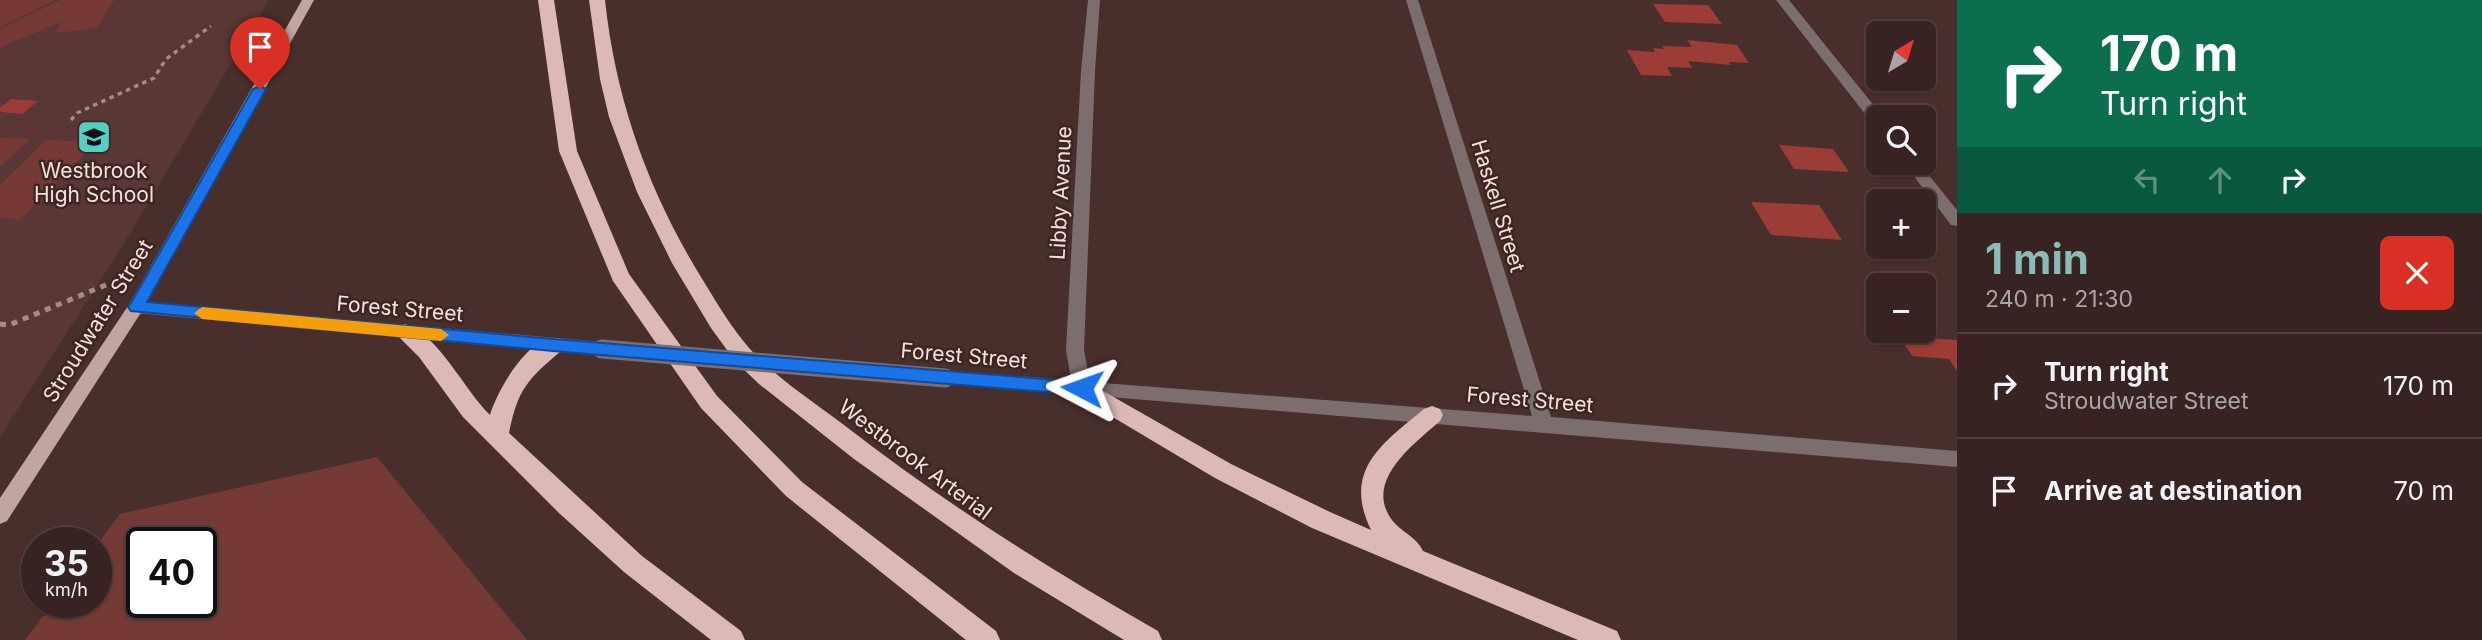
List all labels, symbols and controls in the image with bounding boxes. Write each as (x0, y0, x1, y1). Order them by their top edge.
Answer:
pin (230, 17, 290, 89)
north arrow (1866, 21, 1936, 91)
map controls (1866, 21, 1936, 343)
text: 170 m (2100, 24, 2238, 83)
icon: arrive (241, 28, 279, 66)
icon: right (1985, 28, 2076, 119)
text: Turn right (2100, 84, 2247, 123)
button: search (1866, 105, 1936, 175)
school or university icon: Westbrook High School (75, 118, 113, 156)
street label: Libby Avenue (1045, 126, 1076, 260)
street label: Haskell Street (1466, 137, 1531, 275)
place label: Westbrook High School (34, 158, 154, 207)
icon: left (2128, 161, 2166, 199)
icon: ahead (2201, 161, 2239, 199)
icon: right (2274, 161, 2312, 199)
button: + (1866, 189, 1936, 259)
text: 1 min (1985, 233, 2089, 284)
street label: Stroudwater Street (37, 235, 158, 407)
button: close (2380, 236, 2454, 310)
button: − (1866, 273, 1936, 343)
text: 240 m · 21:30 (1985, 285, 2133, 313)
street label: Forest Street (336, 291, 465, 327)
street label: Forest Street (900, 338, 1029, 374)
position arrow (1045, 351, 1119, 425)
text: Turn right (2044, 356, 2169, 387)
icon: right (1985, 367, 2023, 405)
text: 170 m (2383, 370, 2454, 401)
street label: Forest Street (1466, 382, 1595, 418)
text: Stroudwater Street (2044, 387, 2249, 415)
street label: Westbrook Arterial (834, 394, 997, 525)
icon: arrive (1985, 472, 2023, 510)
text: Arrive at destination (2044, 475, 2303, 506)
text: 70 m (2393, 475, 2454, 506)
speed limit sign: 40 (126, 527, 217, 618)
text: 35 (44, 542, 89, 584)
text: km/h (45, 579, 88, 600)

